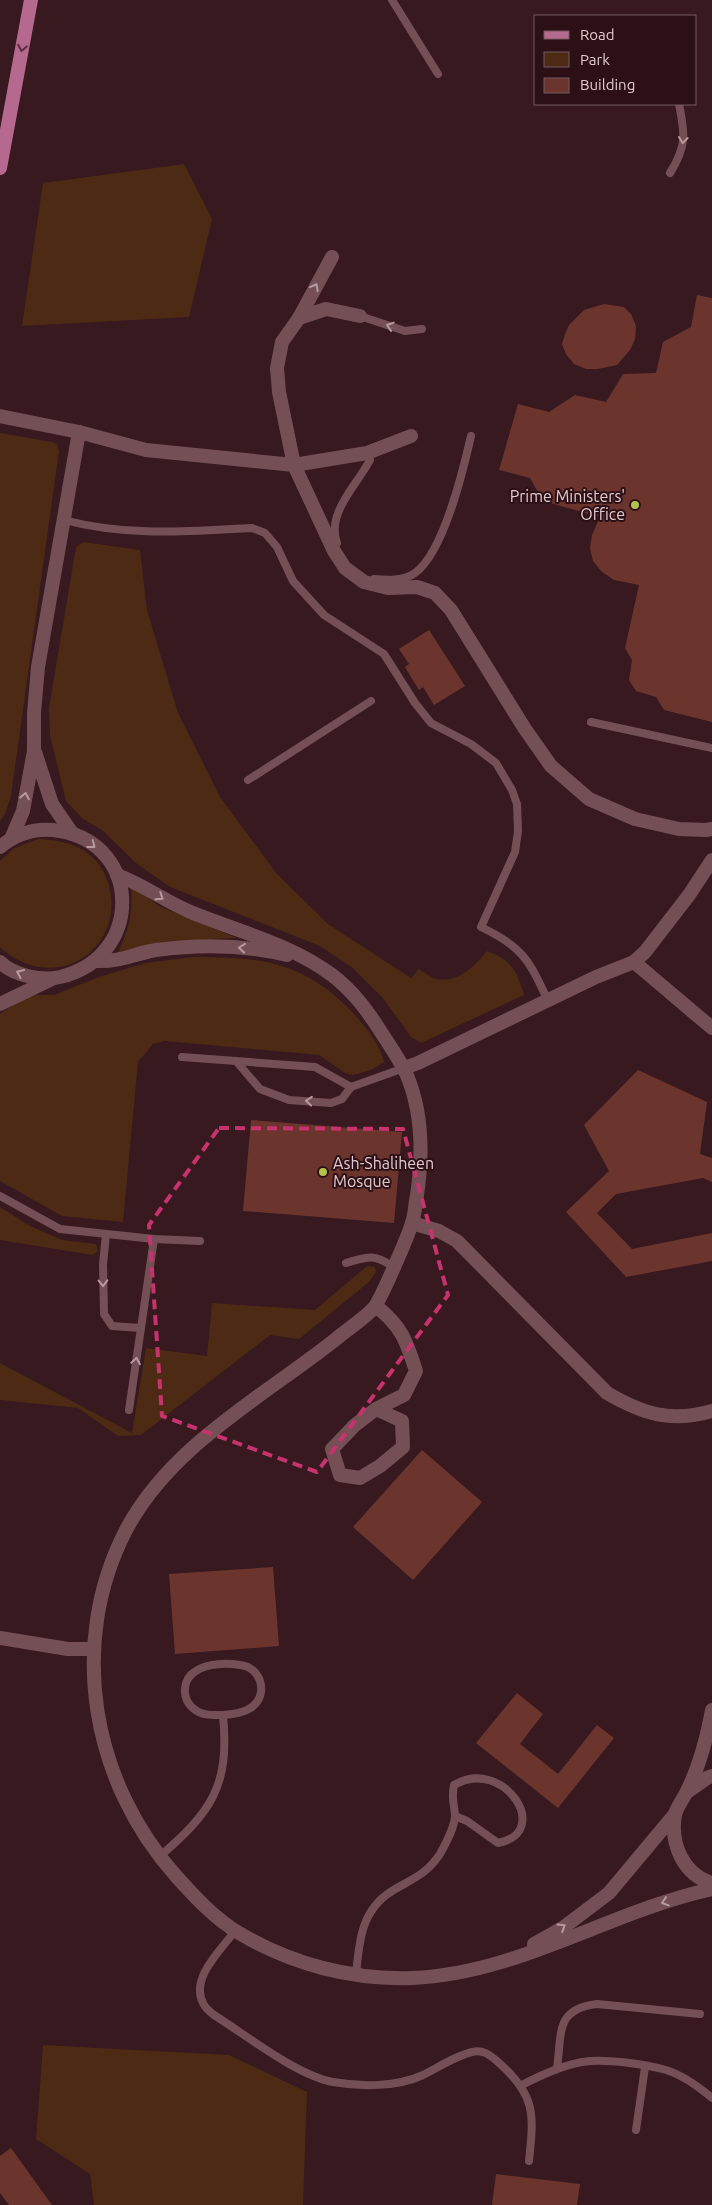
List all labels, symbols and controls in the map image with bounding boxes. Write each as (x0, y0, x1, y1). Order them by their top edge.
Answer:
legend (534, 15, 697, 105)
text: Road (580, 26, 615, 43)
one-way arrow (17, 44, 28, 52)
text: Park (580, 51, 610, 68)
text: Building (580, 76, 635, 93)
one-way arrow (678, 136, 689, 144)
one-way arrow (309, 283, 319, 292)
one-way arrow (387, 322, 395, 332)
place label: Prime Ministers' Office (510, 487, 625, 523)
marker: Prime Ministers' Office (629, 499, 641, 511)
one-way arrow (20, 792, 30, 800)
one-way arrow (87, 839, 96, 848)
one-way arrow (154, 891, 163, 901)
one-way arrow (238, 943, 246, 954)
one-way arrow (16, 968, 25, 979)
one-way arrow (304, 1096, 312, 1107)
place label: Ash-Shaliheen Mosque (333, 1154, 434, 1190)
marker: Ash-Shaliheen Mosque (317, 1166, 329, 1178)
one-way arrow (98, 1280, 108, 1287)
one-way arrow (131, 1357, 141, 1366)
one-way arrow (661, 1896, 670, 1906)
one-way arrow (557, 1924, 566, 1934)

